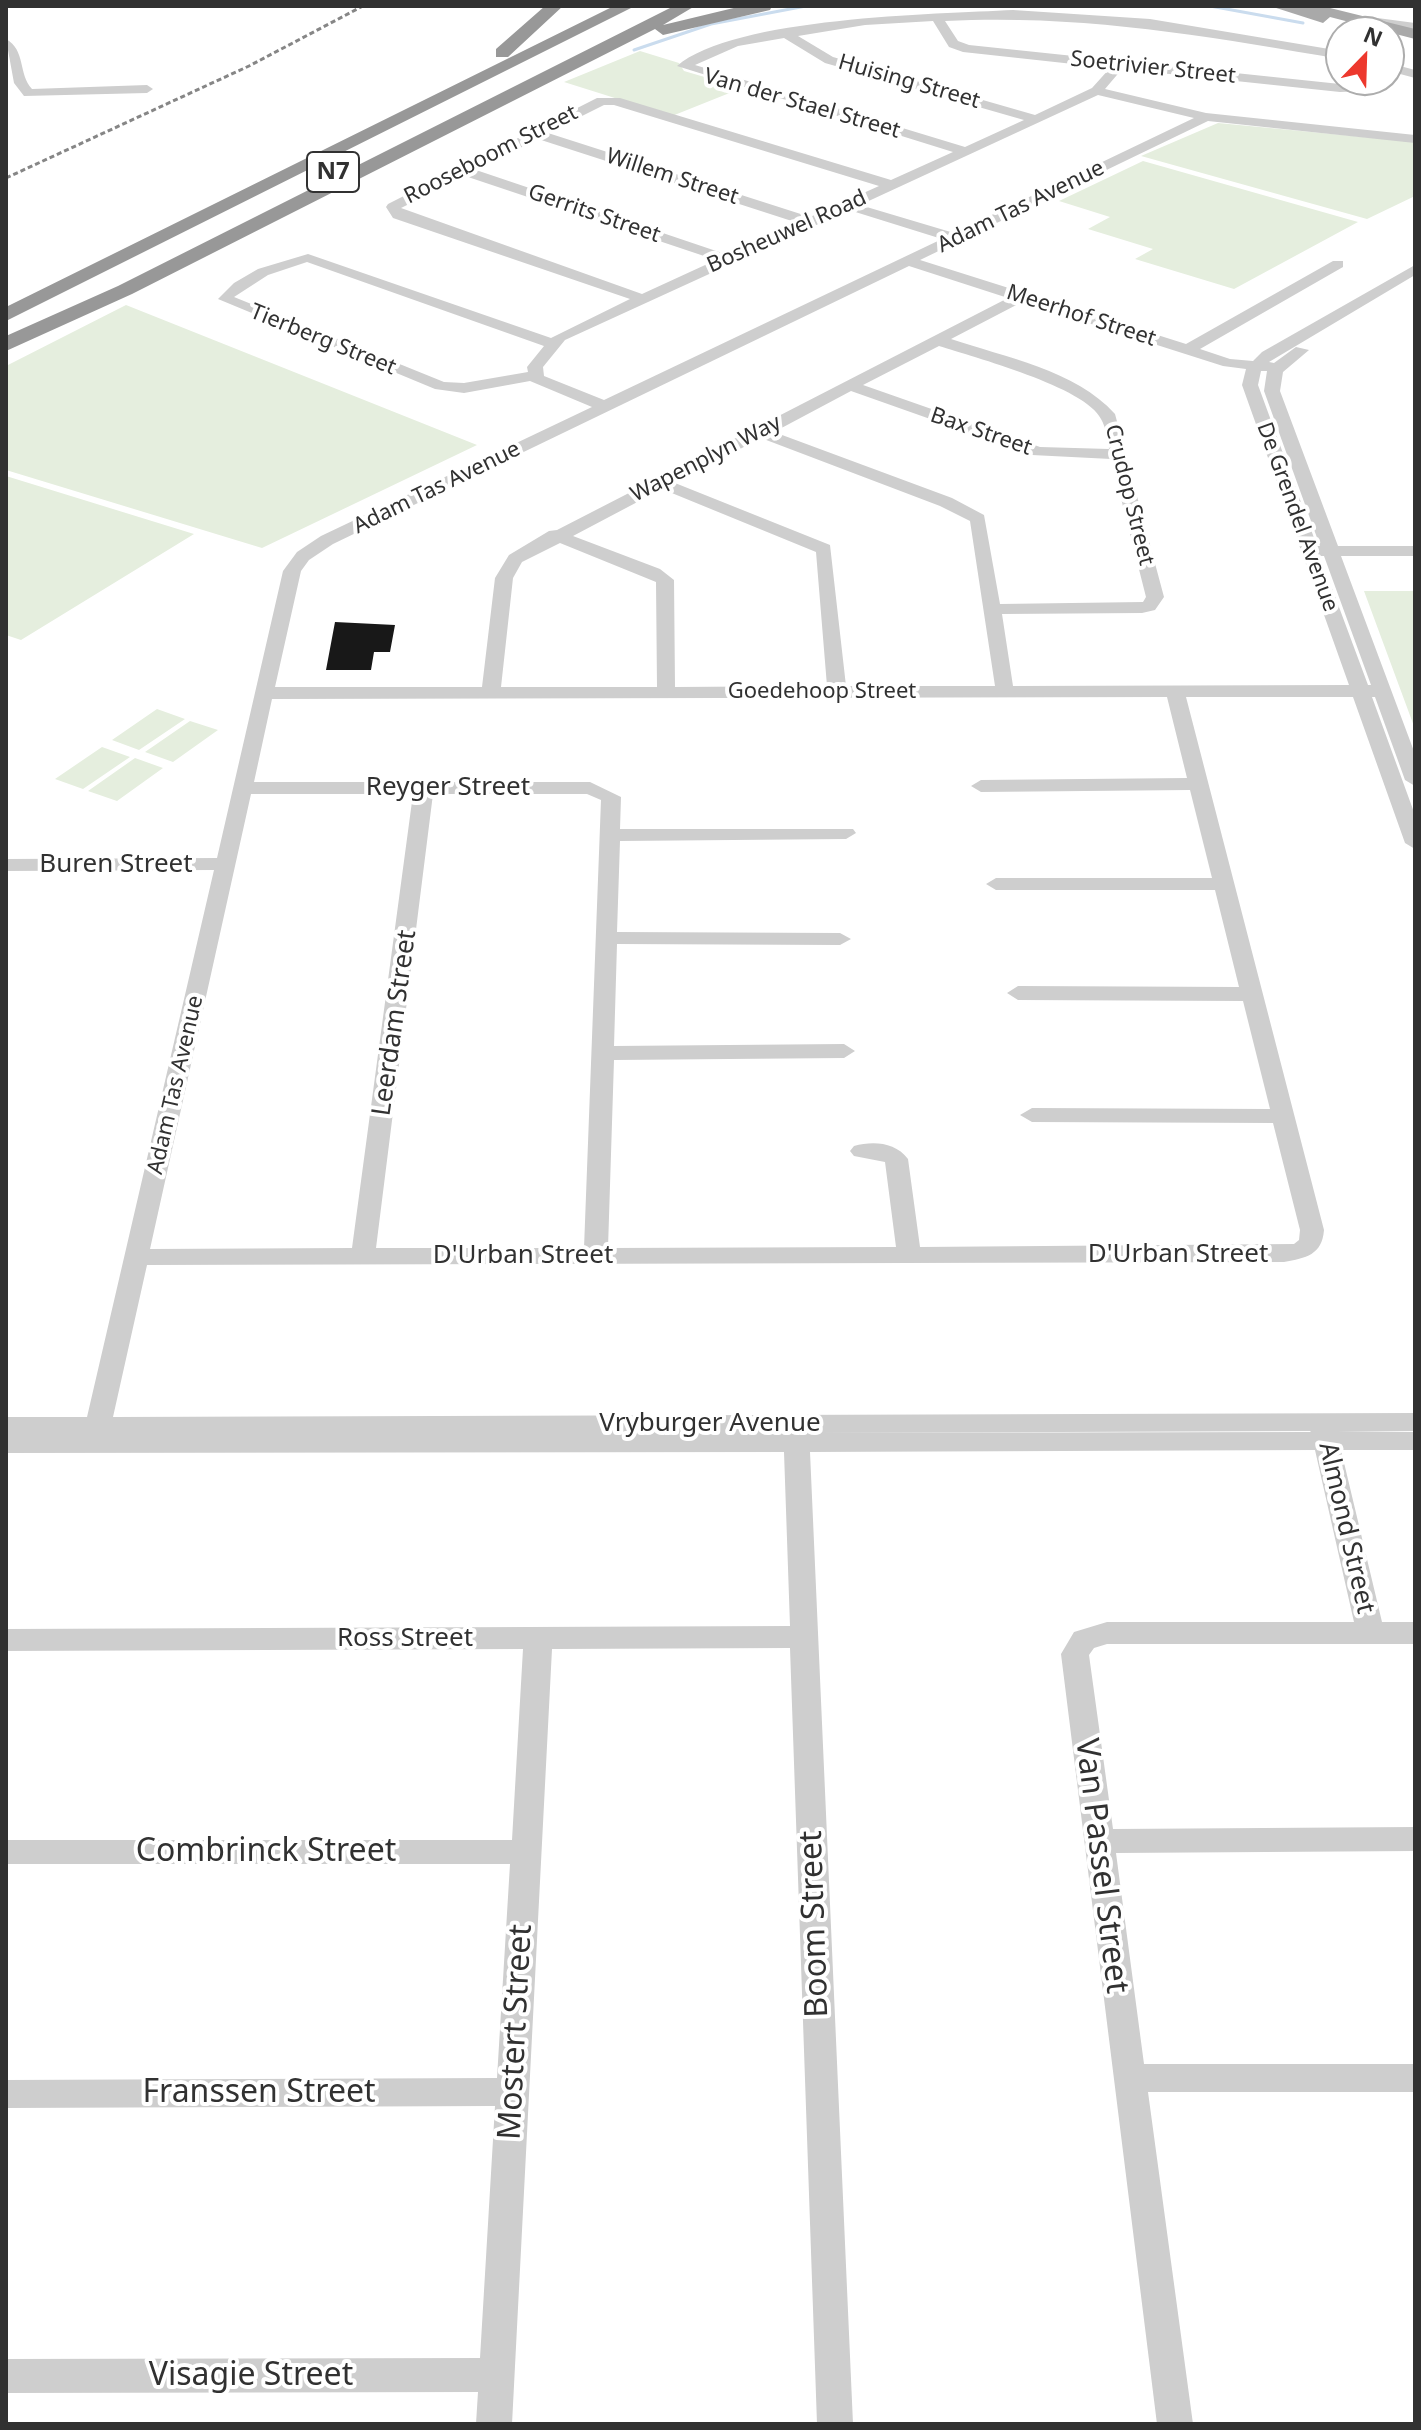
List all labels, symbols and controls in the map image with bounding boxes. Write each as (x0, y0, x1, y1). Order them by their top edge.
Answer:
north arrow (1325, 16, 1405, 96)
text: N (1359, 18, 1388, 53)
street label: Soetrivier Street (1069, 46, 1237, 90)
street label: Huising Street (835, 49, 983, 115)
street label: Van der Stael Street (701, 63, 903, 145)
street label: Rooseboom Street (400, 100, 582, 210)
street label: Willem Street (602, 143, 742, 211)
road number: N7 (307, 152, 359, 192)
street label: Adam Tas Avenue (933, 155, 1109, 259)
street label: Gerrits Street (525, 179, 663, 249)
street label: Bosheuwel Road (703, 185, 871, 279)
street label: Meerhof Street (1003, 279, 1159, 353)
street label: Tierberg Street (246, 299, 400, 381)
street label: Bax Street (927, 402, 1035, 462)
street label: Wapenplyn Way (626, 410, 786, 508)
street label: De Grendel Avenue (1250, 419, 1344, 615)
street label: Crudop Street (1099, 422, 1159, 568)
street label: Adam Tas Avenue (349, 436, 525, 540)
street label: Goedehoop Street (728, 679, 916, 705)
street label: Reyger Street (366, 772, 530, 804)
street label: Buren Street (39, 849, 193, 881)
street label: Leerdam Street (367, 928, 423, 1118)
street label: Adam Tas Avenue (143, 993, 209, 1177)
street label: D'Urban Street (1088, 1239, 1268, 1271)
street label: D'Urban Street (433, 1240, 613, 1272)
street label: Vryburger Avenue (599, 1408, 821, 1440)
street label: Almond Street (1311, 1439, 1381, 1617)
street label: Ross Street (337, 1623, 473, 1655)
street label: Van Passel Street (1066, 1736, 1136, 1996)
street label: Boom Street (793, 1830, 837, 2018)
street label: Combrinck Street (136, 1833, 396, 1871)
street label: Mostert Street (491, 1923, 541, 2141)
street label: Franssen Street (142, 2074, 376, 2112)
street label: Visagie Street (149, 2357, 353, 2395)

